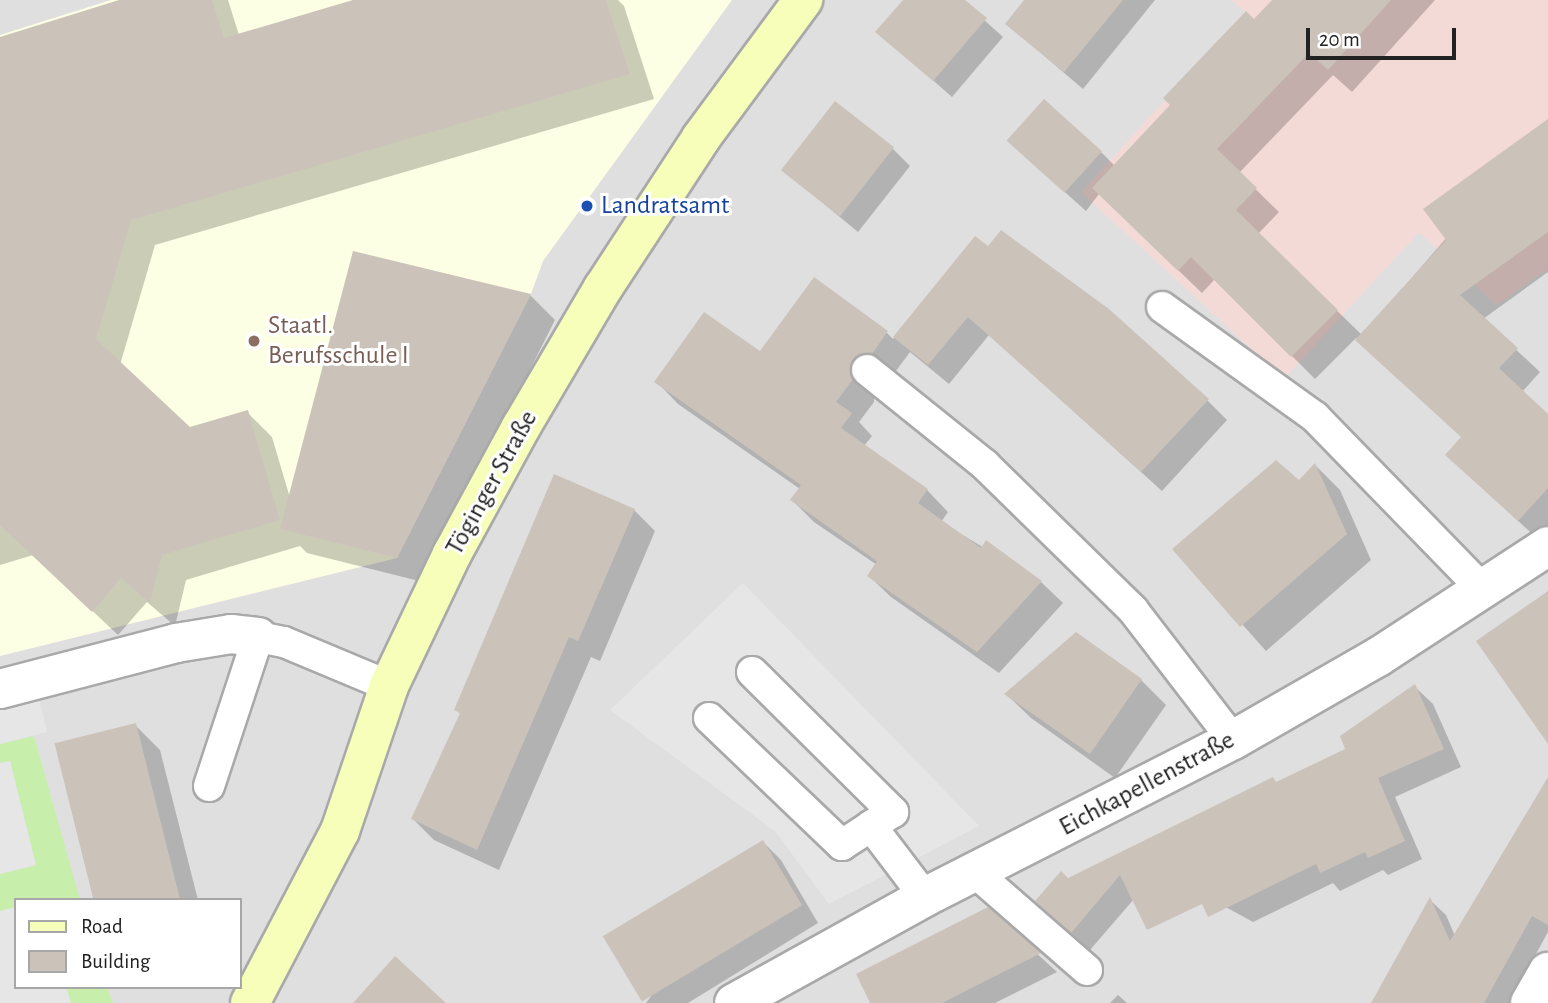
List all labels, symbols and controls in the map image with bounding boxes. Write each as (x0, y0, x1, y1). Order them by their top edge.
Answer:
scale bar (1310, 14, 1460, 58)
text: 20 m (1319, 29, 1360, 50)
place label: Landratsamt (601, 190, 729, 222)
marker: Landratsamt (579, 198, 595, 214)
place label: Staatl. Berufsschule I (268, 310, 409, 372)
marker: Staatl. Berufsschule I (246, 333, 262, 349)
street label: Töginger Straße (439, 405, 545, 561)
street label: Eichkapellenstraße (1054, 725, 1240, 843)
legend (14, 898, 242, 989)
text: Road (81, 916, 123, 937)
text: Building (81, 951, 150, 972)

